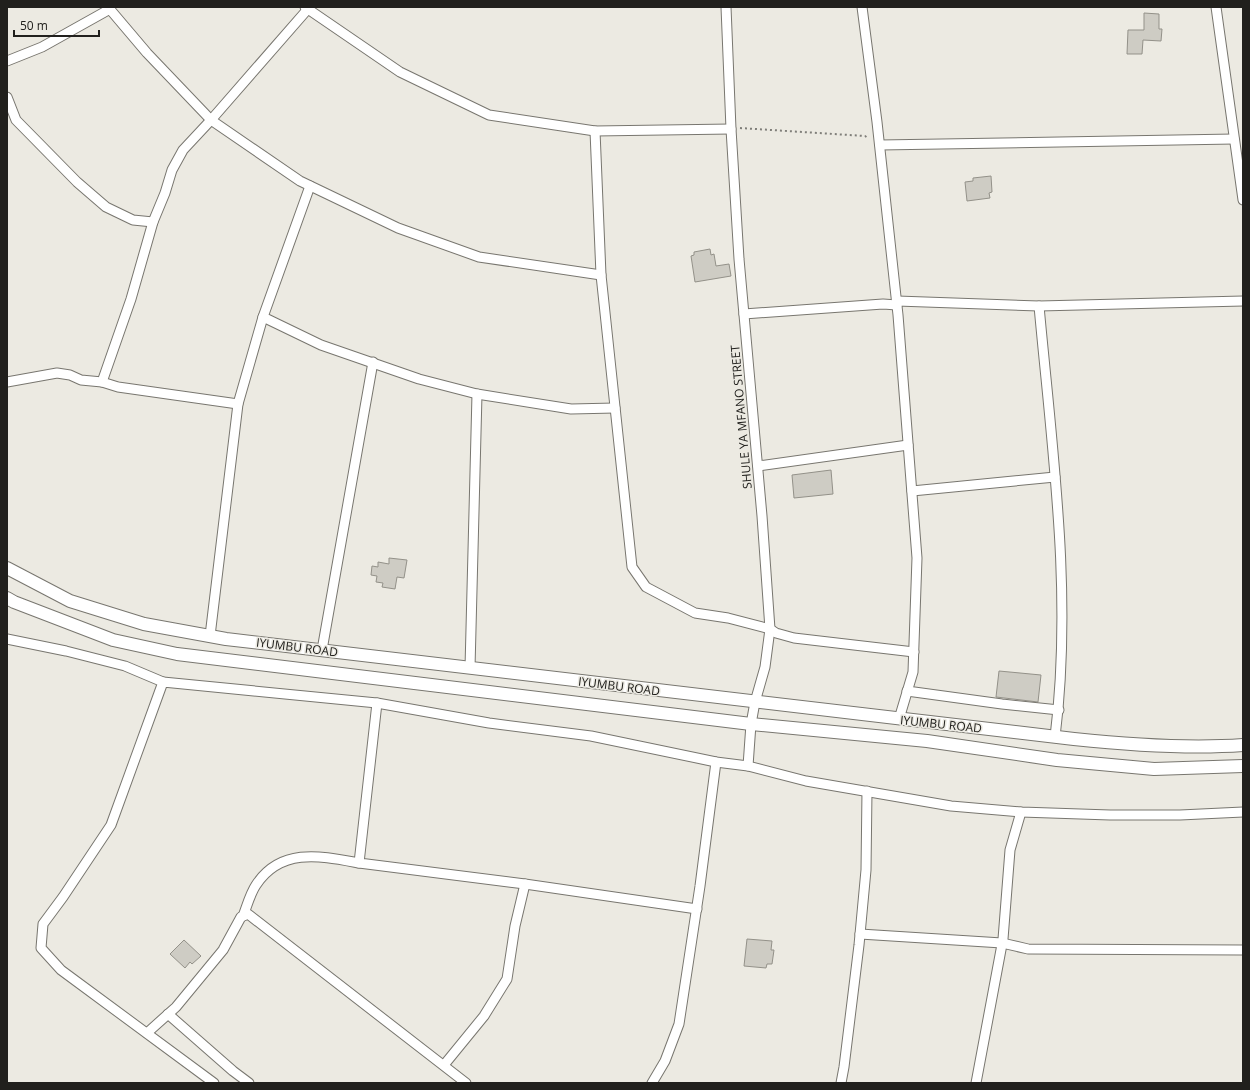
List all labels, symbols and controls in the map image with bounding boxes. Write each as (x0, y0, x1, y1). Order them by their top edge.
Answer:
scale bar (14, 12, 99, 38)
text: 50 m (20, 17, 48, 34)
street label: SHULE YA MFANO STREET (726, 344, 756, 490)
street label: IYUMBU ROAD (255, 634, 339, 660)
street label: IYUMBU ROAD (577, 673, 661, 699)
street label: IYUMBU ROAD (899, 711, 983, 737)

